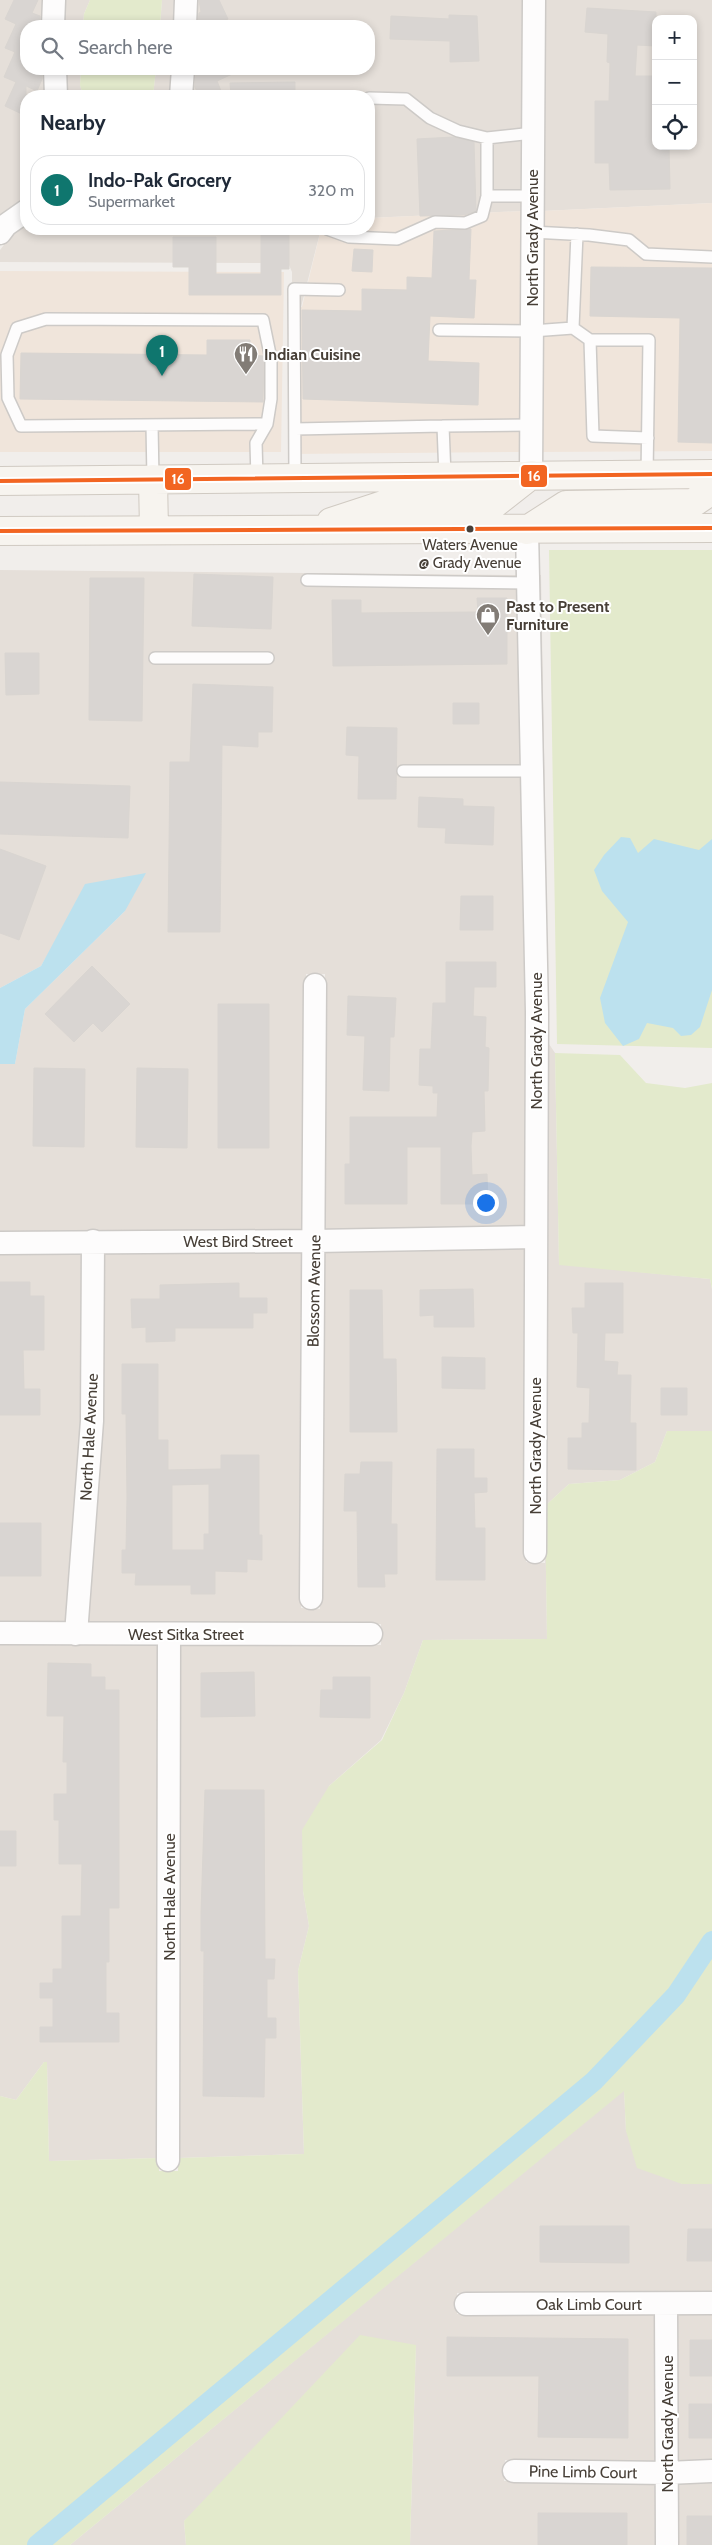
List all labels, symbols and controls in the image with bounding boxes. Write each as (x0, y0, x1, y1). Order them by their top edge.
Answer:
map controls (652, 15, 697, 150)
button: + (652, 15, 697, 60)
search box (20, 20, 375, 75)
icon: search (38, 34, 66, 62)
text: Search here (78, 36, 172, 59)
button: − (652, 60, 697, 105)
button: locate (652, 105, 697, 150)
text: Nearby (40, 110, 106, 135)
text: Indo-Pak Grocery (88, 169, 232, 192)
street label: North Grady Avenue (523, 169, 542, 307)
text: 1 (54, 181, 60, 200)
text: 320 m (308, 181, 354, 200)
text: Supermarket (88, 192, 175, 211)
pin: 1 (146, 335, 178, 376)
restaurant icon: Indian Cuisine (233, 341, 259, 375)
place label: Indian Cuisine (264, 345, 361, 364)
line badge: 16 (520, 464, 548, 488)
line badge: 16 (164, 467, 192, 491)
text: 16 (527, 467, 541, 485)
text: 16 (171, 470, 185, 488)
marker: Waters Avenue @ Grady Avenue (465, 524, 475, 534)
place label: Waters Avenue @ Grady Avenue (419, 536, 522, 572)
place label: Past to Present Furniture (506, 597, 610, 634)
shop icon: Past to Present Furniture (475, 602, 501, 636)
street label: North Grady Avenue (527, 972, 546, 1110)
your location (473, 1190, 499, 1216)
street label: West Bird Street (183, 1232, 293, 1251)
street label: Blossom Avenue (304, 1235, 324, 1347)
street label: North Hale Avenue (76, 1373, 102, 1501)
street label: North Grady Avenue (526, 1377, 545, 1515)
street label: West Sitka Street (128, 1625, 245, 1644)
street label: North Hale Avenue (160, 1833, 179, 1961)
street label: Oak Limb Court (536, 2295, 643, 2314)
street label: North Grady Avenue (658, 2355, 677, 2493)
street label: Pine Limb Court (529, 2462, 638, 2482)

